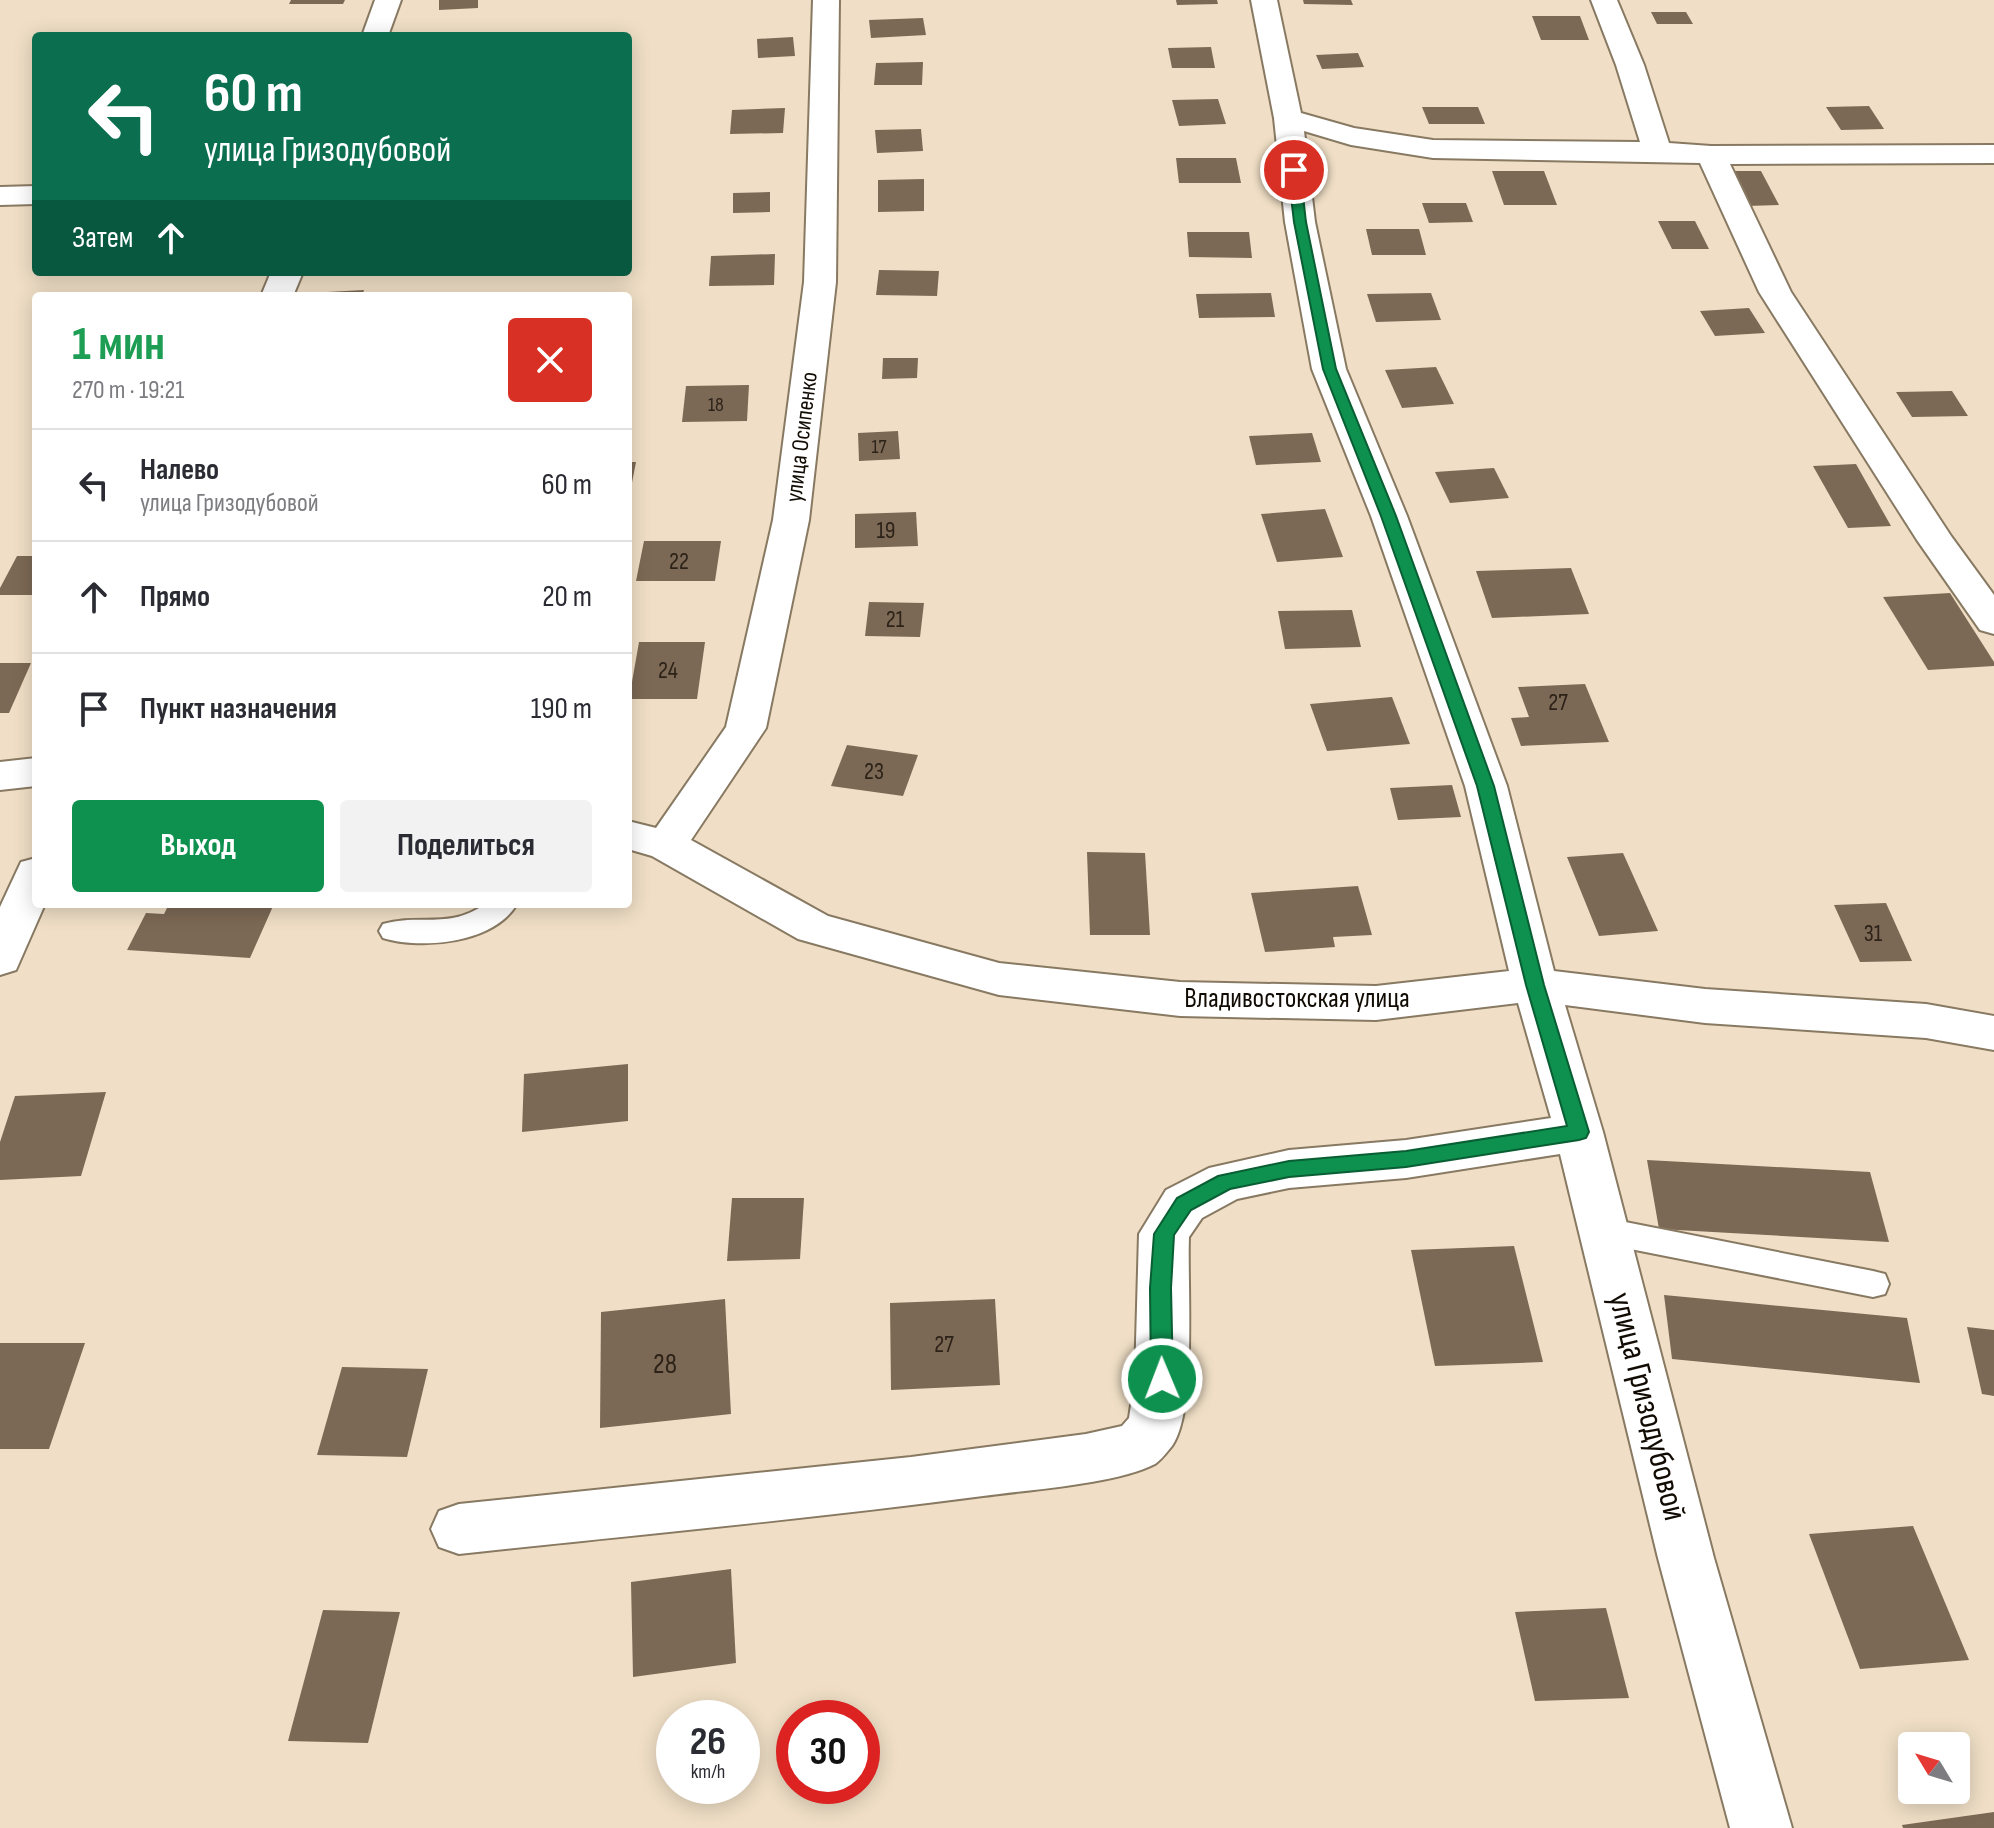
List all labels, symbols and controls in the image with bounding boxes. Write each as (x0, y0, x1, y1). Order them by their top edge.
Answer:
text: 60 m (204, 61, 303, 128)
icon: left (72, 64, 176, 168)
text: улица Гризодубовой (204, 129, 451, 172)
pin (1260, 136, 1328, 204)
icon: arrive (1272, 148, 1316, 192)
icon: ahead (149, 216, 193, 260)
text: Затем (72, 220, 133, 256)
text: 1 мин (72, 316, 165, 373)
button: close (508, 318, 592, 402)
street label: улица Осипенко (779, 370, 824, 504)
text: 270 m · 19:21 (72, 375, 184, 406)
house number: 18 (708, 393, 724, 417)
house number: 17 (872, 435, 886, 459)
text: Налево (140, 452, 219, 488)
icon: left (72, 463, 116, 507)
text: 60 m (541, 467, 592, 503)
text: улица Гризодубовой (140, 488, 319, 519)
house number: 19 (876, 516, 896, 545)
house number: 22 (669, 547, 689, 576)
icon: ahead (72, 575, 116, 619)
text: Прямо (140, 579, 210, 615)
text: 20 m (542, 579, 592, 615)
house number: 21 (886, 605, 905, 634)
house number: 24 (658, 656, 678, 685)
icon: arrive (72, 687, 116, 731)
house number: 27 (1548, 688, 1568, 717)
text: Пункт назначения (140, 691, 337, 727)
text: 190 m (531, 691, 592, 727)
house number: 23 (864, 757, 884, 786)
button: Выход (72, 800, 324, 892)
button: Поделиться (340, 800, 592, 892)
house number: 31 (1864, 919, 1883, 948)
street label: Владивостокская улица (1184, 982, 1410, 1015)
street label: улица Гризодубовой (1599, 1288, 1696, 1525)
house number: 27 (934, 1330, 954, 1359)
position arrow (1120, 1337, 1204, 1421)
house number: 28 (653, 1348, 677, 1381)
speed limit sign: 30 (776, 1700, 880, 1804)
text: 26 (690, 1718, 726, 1766)
north arrow (1898, 1732, 1970, 1804)
map controls (1898, 1732, 1970, 1804)
text: km/h (691, 1760, 725, 1784)

